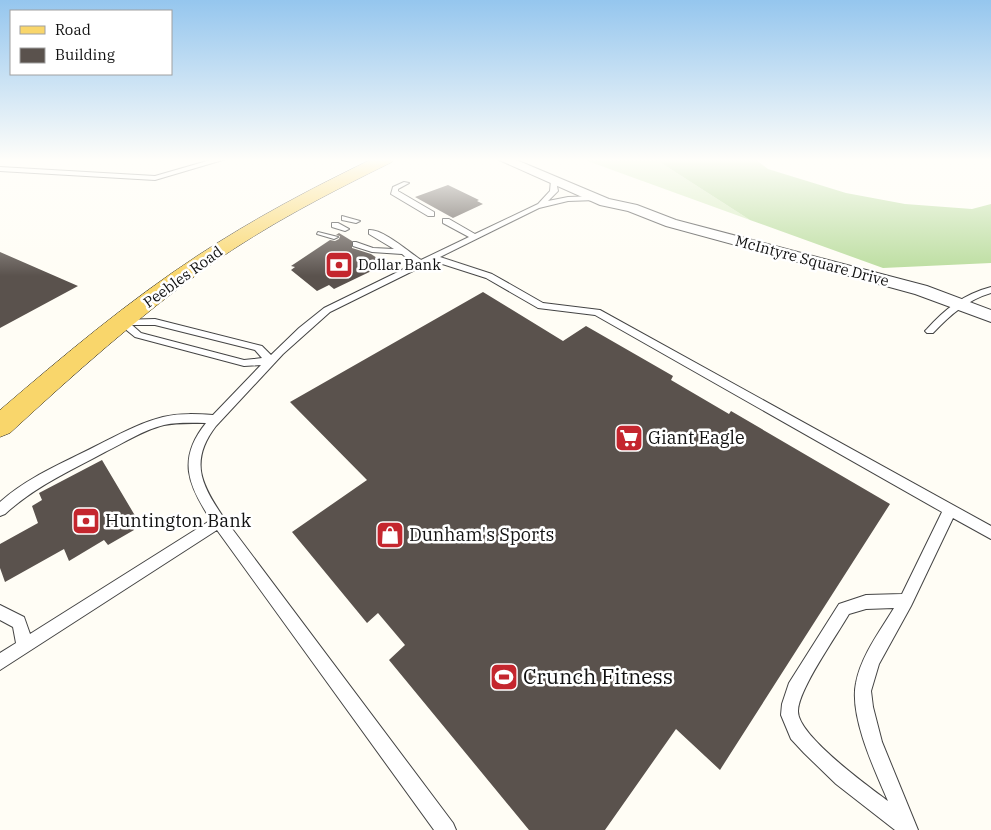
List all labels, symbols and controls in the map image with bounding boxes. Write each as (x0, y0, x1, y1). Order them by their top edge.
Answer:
legend (10, 10, 172, 75)
text: Road (55, 20, 91, 39)
text: Building (55, 45, 115, 64)
street label: McIntyre Square Drive (733, 231, 891, 290)
street label: Peebles Road (139, 242, 226, 312)
bank icon: Dollar Bank (324, 250, 354, 280)
place label: Dollar Bank (358, 255, 441, 274)
supermarket icon: Giant Eagle (614, 423, 644, 453)
place label: Giant Eagle (648, 426, 745, 449)
bank icon: Huntington Bank (71, 506, 101, 536)
place label: Huntington Bank (105, 509, 252, 532)
shop icon: Dunham's Sports (375, 520, 405, 550)
place label: Dunham's Sports (409, 523, 554, 546)
sports icon: Crunch Fitness (489, 662, 519, 692)
place label: Crunch Fitness (523, 662, 673, 690)

